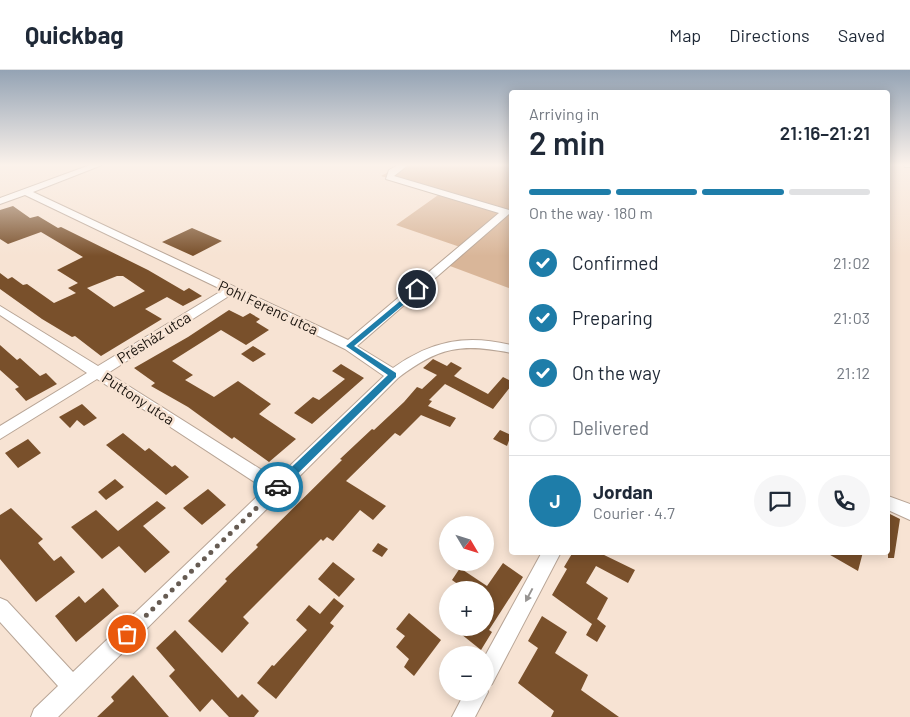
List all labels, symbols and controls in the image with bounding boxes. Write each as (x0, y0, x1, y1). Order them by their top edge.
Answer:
text: Quickbag (25, 20, 124, 49)
text: Map (669, 24, 701, 46)
text: Directions (729, 24, 810, 46)
text: Saved (838, 24, 885, 46)
text: Arriving in (529, 104, 599, 123)
text: 21:16–21:21 (780, 121, 870, 144)
text: 2 min (529, 123, 605, 161)
text: On the way · 180 m (529, 203, 653, 222)
icon: check (529, 249, 557, 277)
text: Confirmed (572, 251, 659, 274)
text: 21:02 (833, 253, 870, 272)
pin (396, 268, 438, 310)
icon: home (403, 275, 431, 303)
street label: Pohl Ferenc utca (216, 276, 321, 338)
icon: check (529, 304, 557, 332)
text: Preparing (572, 306, 653, 329)
street label: Présház utca (113, 307, 194, 367)
text: 21:03 (833, 308, 870, 327)
icon: check (529, 359, 557, 387)
text: On the way (572, 361, 661, 384)
text: 21:12 (836, 363, 870, 382)
street label: Puttony utca (99, 368, 178, 428)
text: Delivered (572, 416, 649, 439)
courier (253, 462, 303, 512)
icon: car (264, 473, 292, 501)
button: chat (754, 475, 806, 527)
button: phone (818, 475, 870, 527)
text: Jordan (593, 480, 653, 503)
text: J (549, 489, 561, 512)
text: Courier · 4.7 (593, 503, 675, 522)
north arrow (439, 516, 494, 571)
map controls (439, 516, 494, 701)
button: + (439, 581, 494, 636)
one-way arrow (525, 588, 533, 603)
pin (106, 613, 148, 655)
icon: bag (113, 620, 141, 648)
button: − (439, 646, 494, 701)

